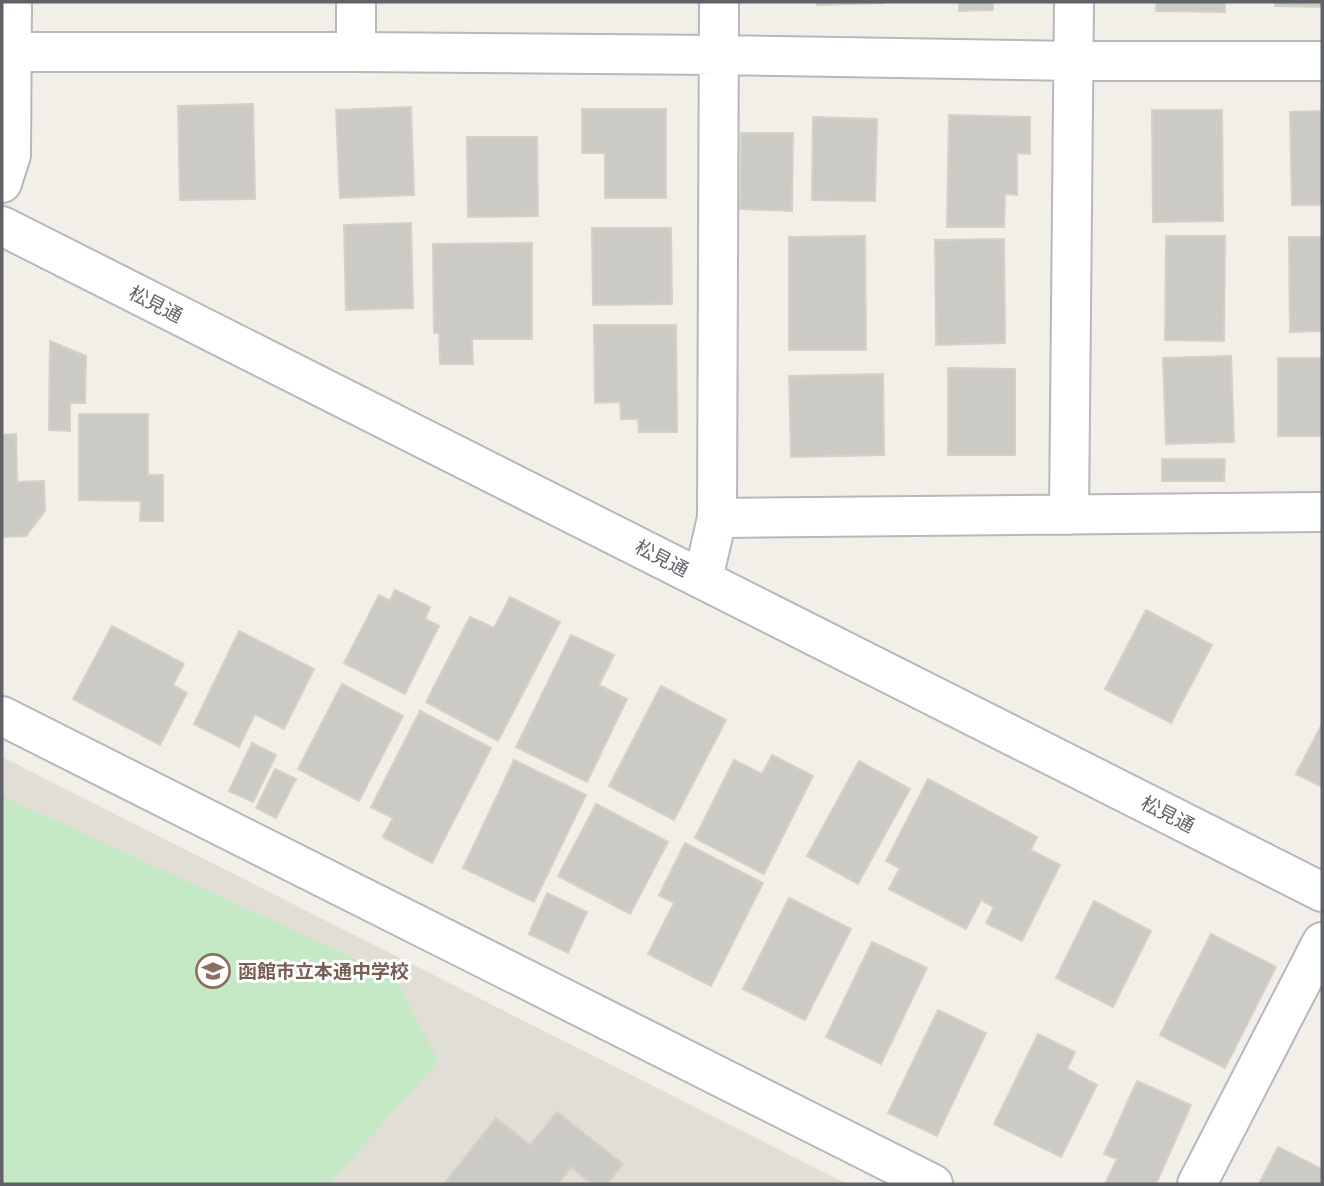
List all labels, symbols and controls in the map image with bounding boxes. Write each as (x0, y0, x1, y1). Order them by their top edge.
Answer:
street label: 松見通 (126, 281, 186, 327)
street label: 松見通 (632, 535, 692, 581)
street label: 松見通 (1138, 791, 1198, 837)
school or university icon: 函館市立本通中学校 (194, 952, 232, 990)
place label: 函館市立本通中学校 (238, 960, 409, 982)

